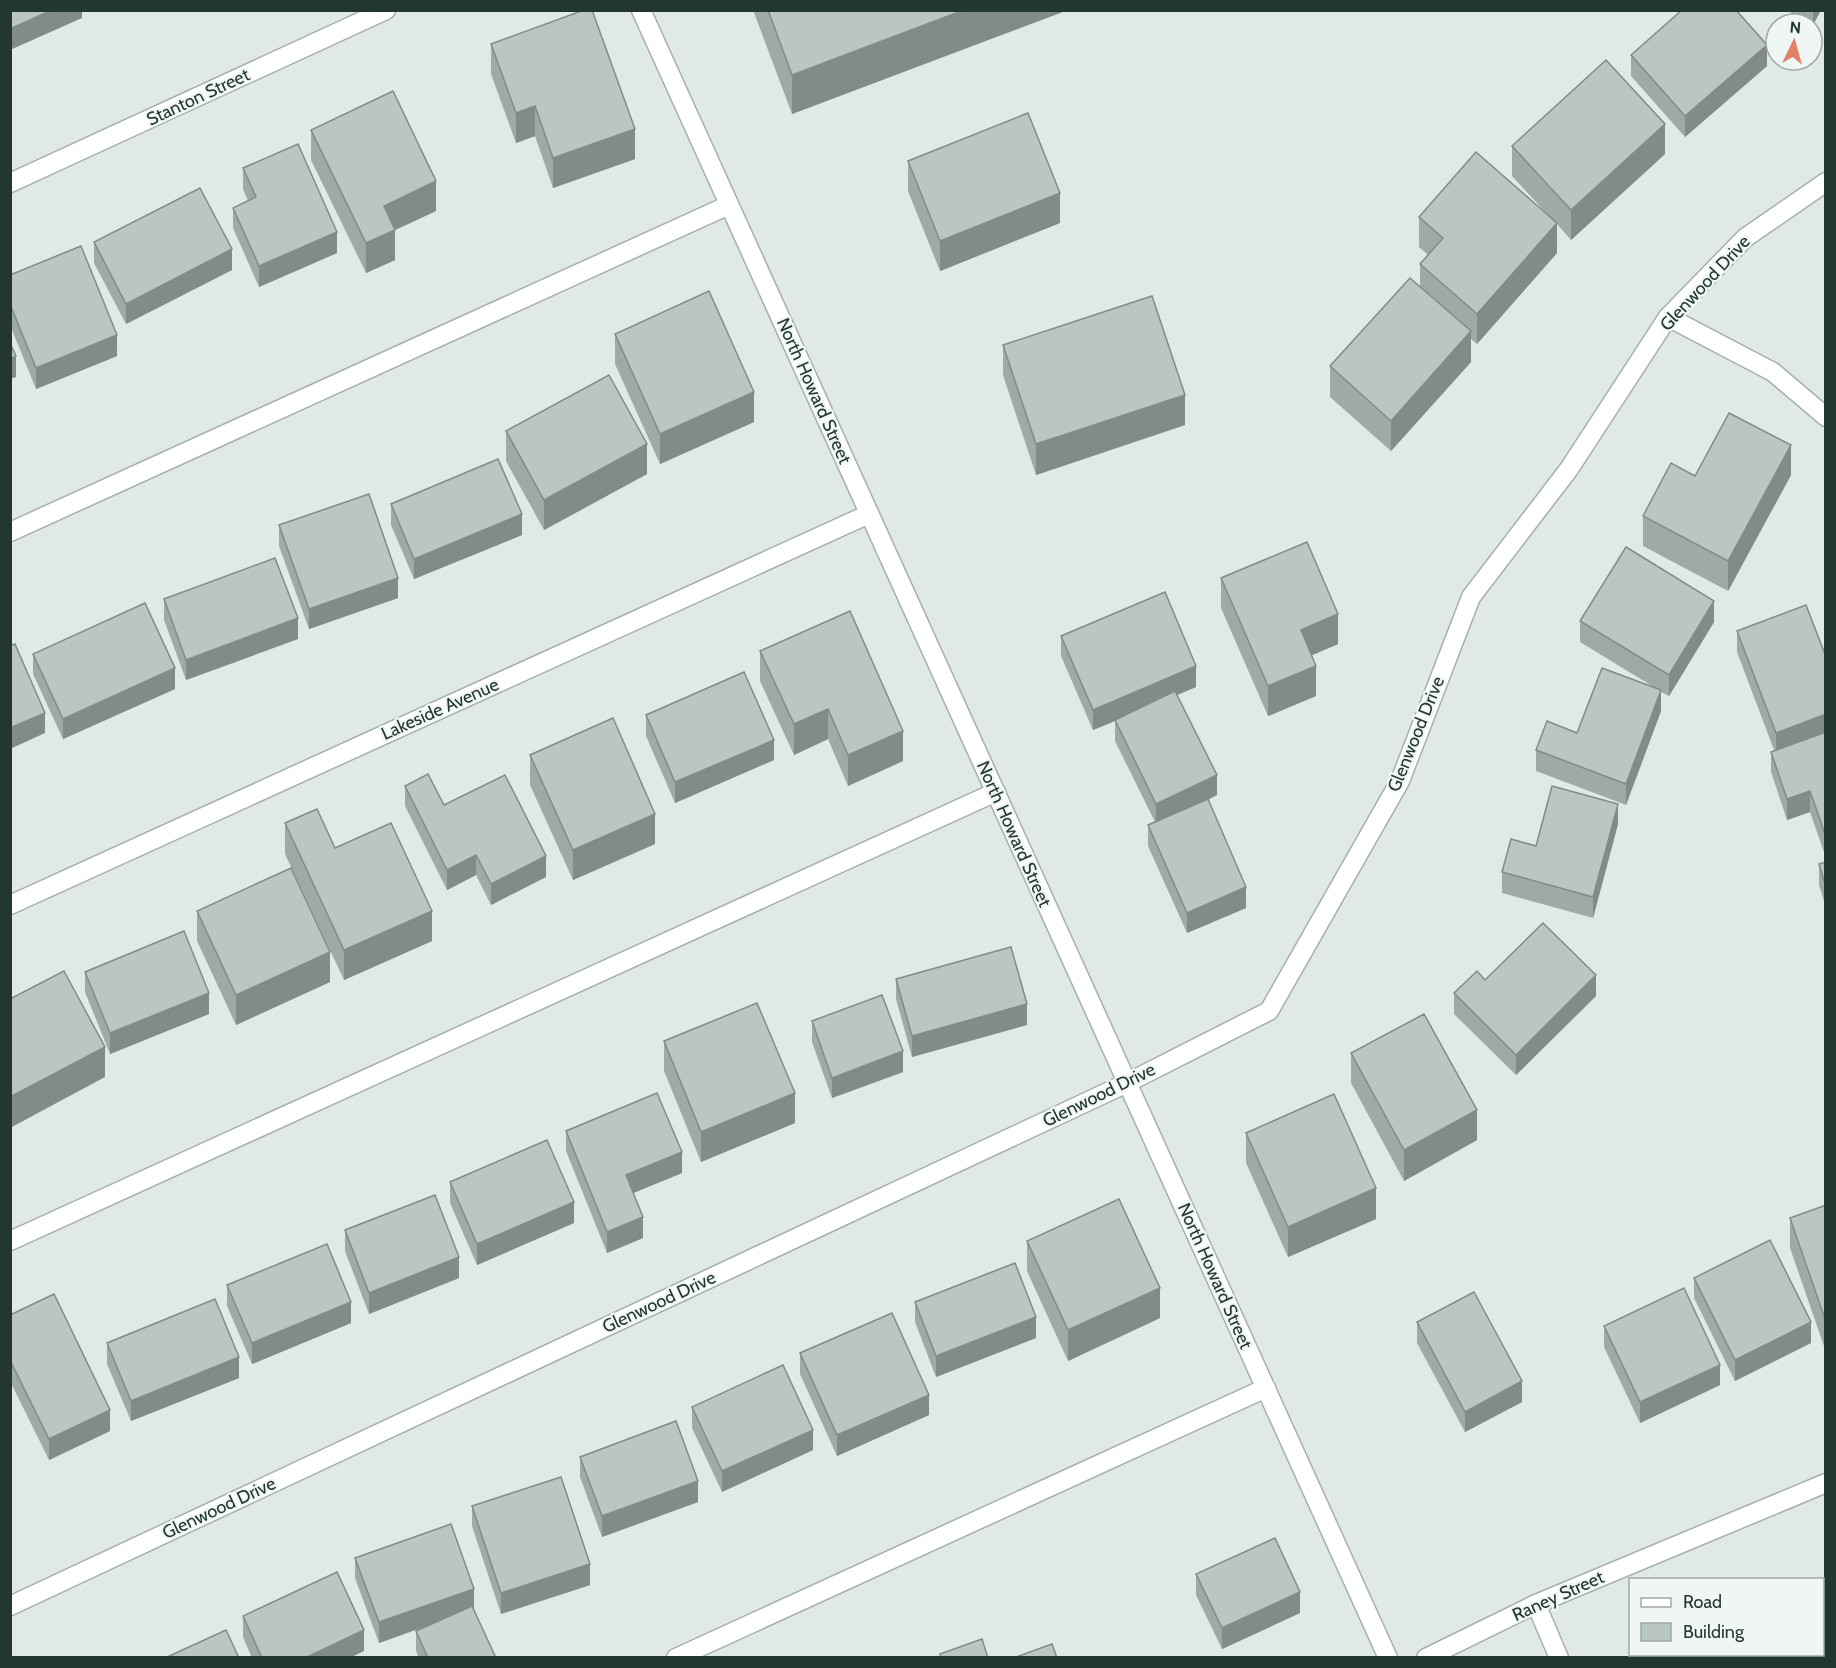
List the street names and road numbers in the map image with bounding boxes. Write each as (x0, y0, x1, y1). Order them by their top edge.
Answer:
street label: Stanton Street (143, 64, 253, 130)
street label: Glenwood Drive (1655, 231, 1755, 335)
street label: North Howard Street (772, 315, 856, 467)
street label: Lakeside Avenue (378, 673, 502, 745)
street label: Glenwood Drive (1383, 673, 1449, 795)
street label: North Howard Street (972, 758, 1056, 910)
street label: Glenwood Drive (1039, 1058, 1159, 1132)
street label: North Howard Street (1173, 1200, 1257, 1352)
street label: Glenwood Drive (599, 1266, 719, 1338)
street label: Glenwood Drive (159, 1472, 279, 1544)
street label: Raney Street (1509, 1566, 1607, 1626)

